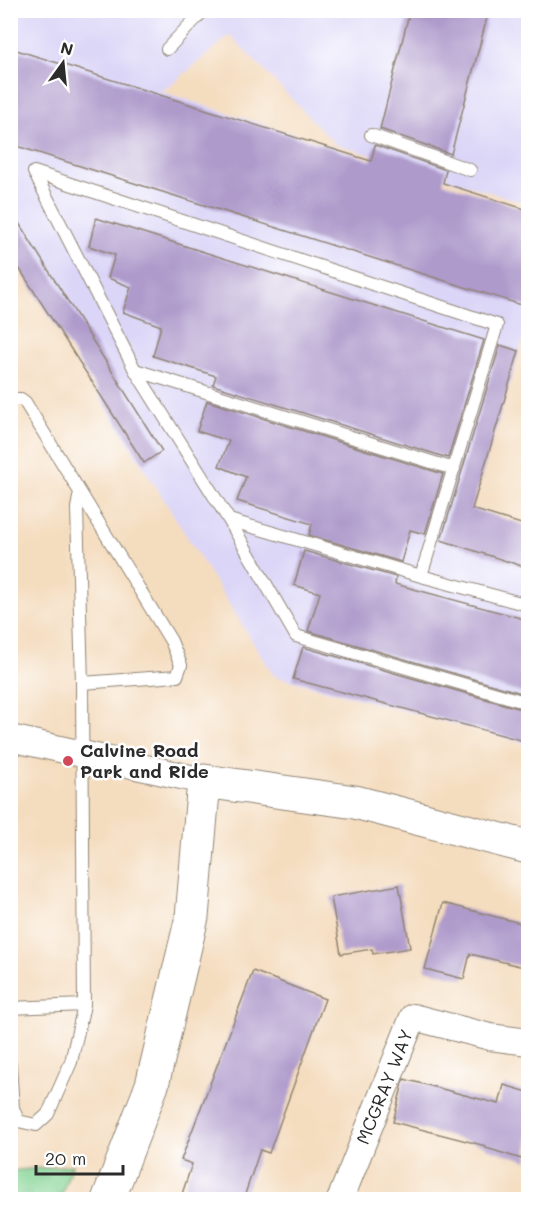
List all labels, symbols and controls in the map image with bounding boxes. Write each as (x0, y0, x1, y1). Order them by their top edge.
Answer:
north arrow (33, 33, 93, 93)
text: N (58, 36, 76, 60)
place label: Calvine Road Park and Ride (80, 738, 209, 783)
marker: Calvine Road Park and Ride (61, 754, 75, 768)
street label: MCGRAY WAY (350, 1026, 418, 1148)
scale bar (36, 1138, 123, 1176)
text: 20 m (45, 1146, 86, 1170)

